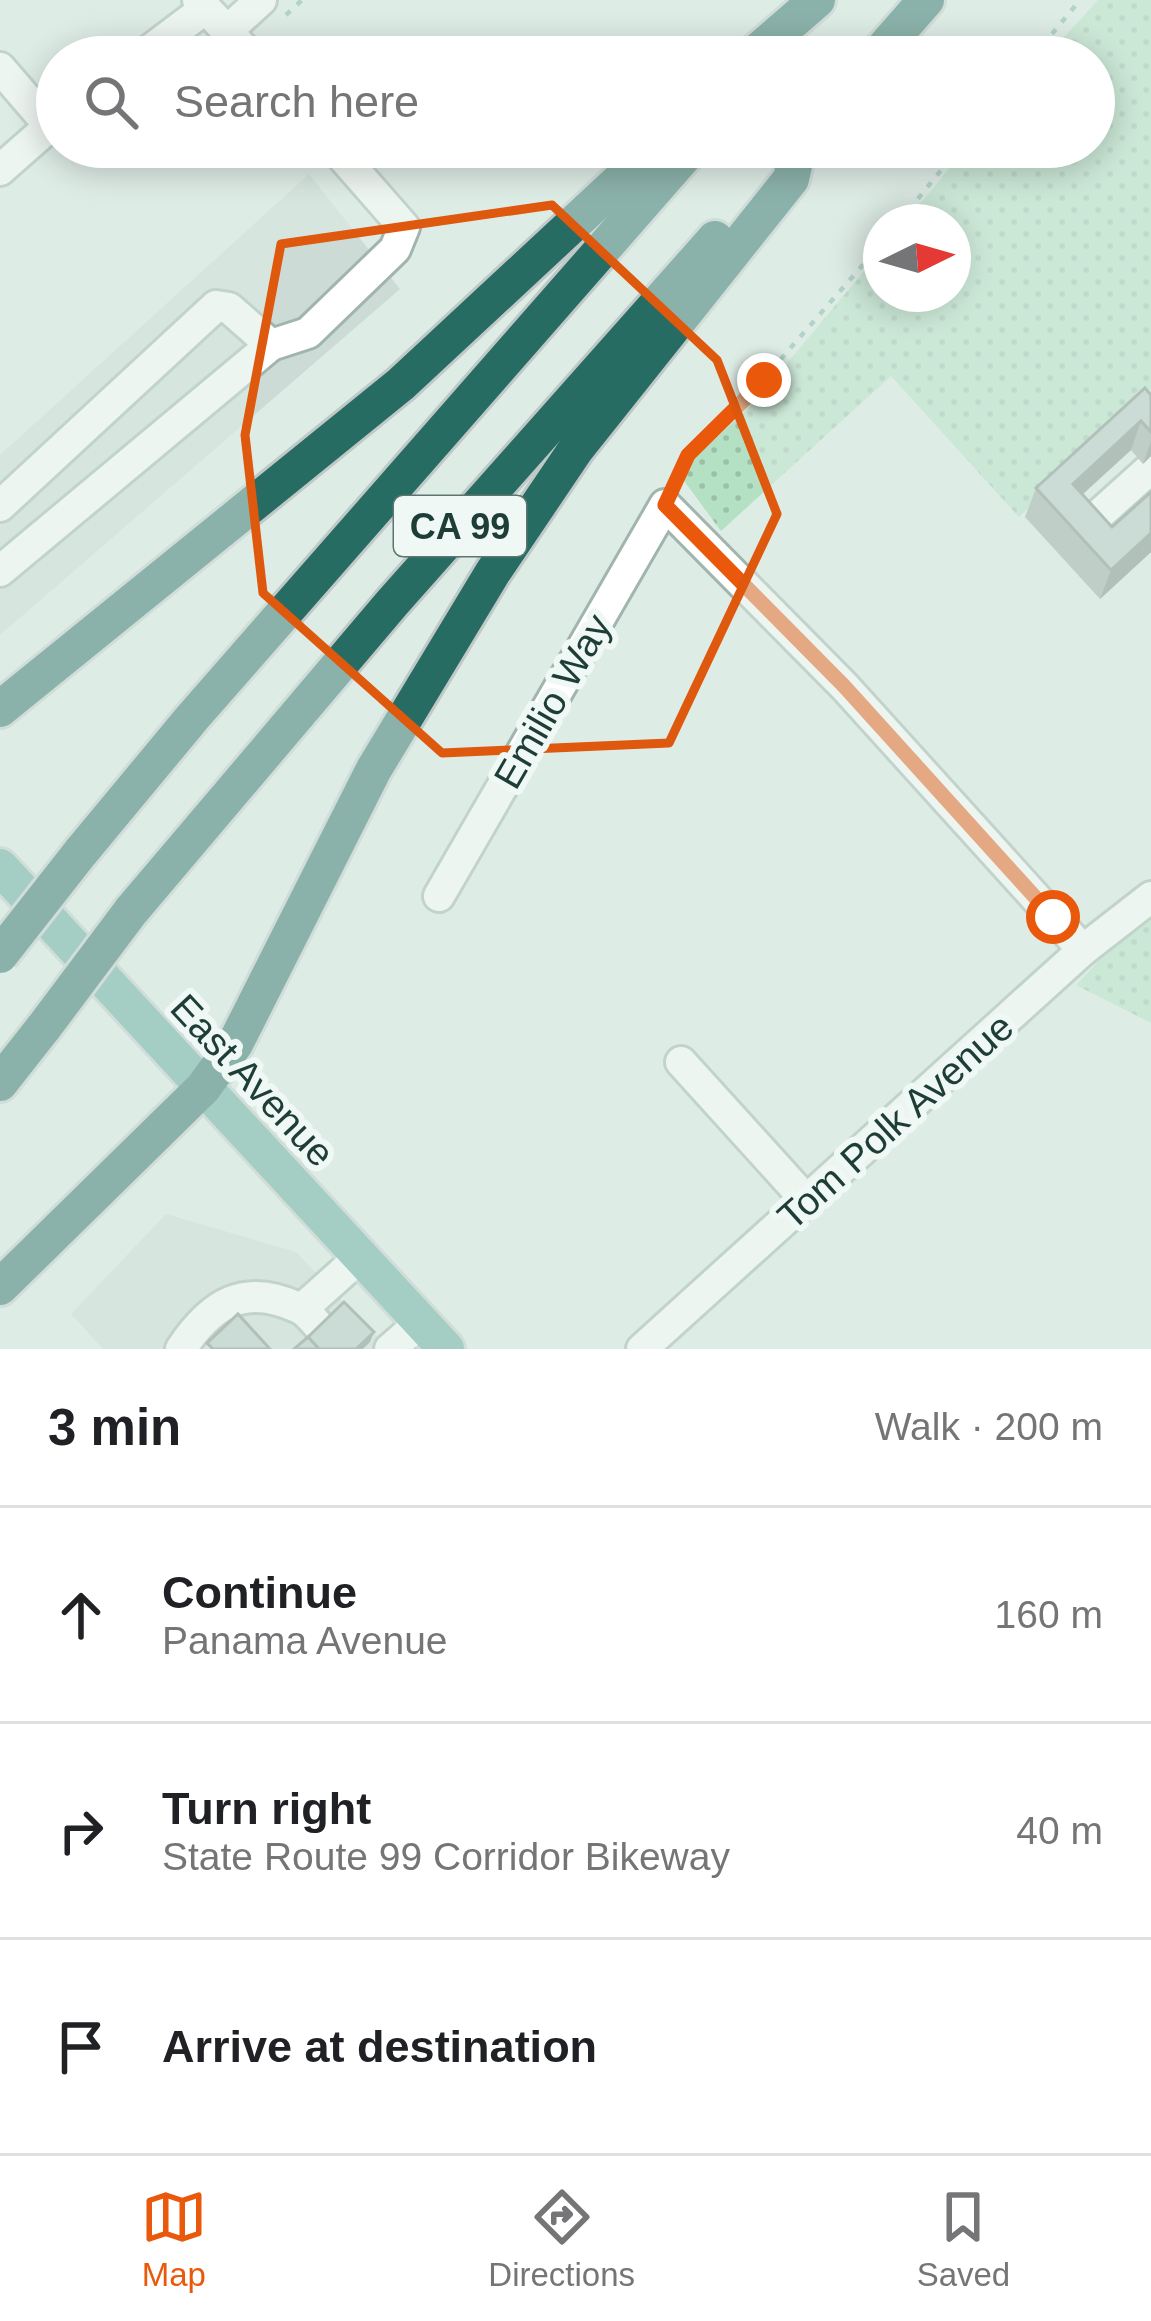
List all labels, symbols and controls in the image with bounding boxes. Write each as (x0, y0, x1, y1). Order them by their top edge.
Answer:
search box (36, 36, 1115, 168)
icon: search (78, 69, 144, 135)
text: Search here (174, 76, 419, 127)
north arrow (863, 204, 971, 312)
route end (737, 353, 791, 407)
road number: CA 99 (394, 496, 526, 556)
street label: Emilio Way (485, 606, 620, 796)
route start (1026, 890, 1080, 944)
street label: East Avenue (162, 986, 343, 1175)
street label: Tom Polk Avenue (769, 1005, 1021, 1238)
text: 3 min (48, 1399, 181, 1456)
text: Walk · 200 m (875, 1405, 1103, 1448)
text: Continue (162, 1567, 357, 1618)
icon: ahead (48, 1582, 114, 1648)
text: 160 m (995, 1593, 1103, 1636)
text: Panama Avenue (162, 1619, 448, 1662)
text: Turn right (162, 1783, 371, 1834)
icon: right (48, 1798, 114, 1864)
text: 40 m (1016, 1809, 1103, 1852)
text: State Route 99 Corridor Bikeway (162, 1835, 730, 1878)
icon: arrive (48, 2014, 114, 2080)
text: Arrive at destination (162, 2021, 597, 2072)
tab: Map (141, 2184, 207, 2294)
tab: Directions (488, 2184, 635, 2294)
tab: Saved (917, 2184, 1010, 2294)

